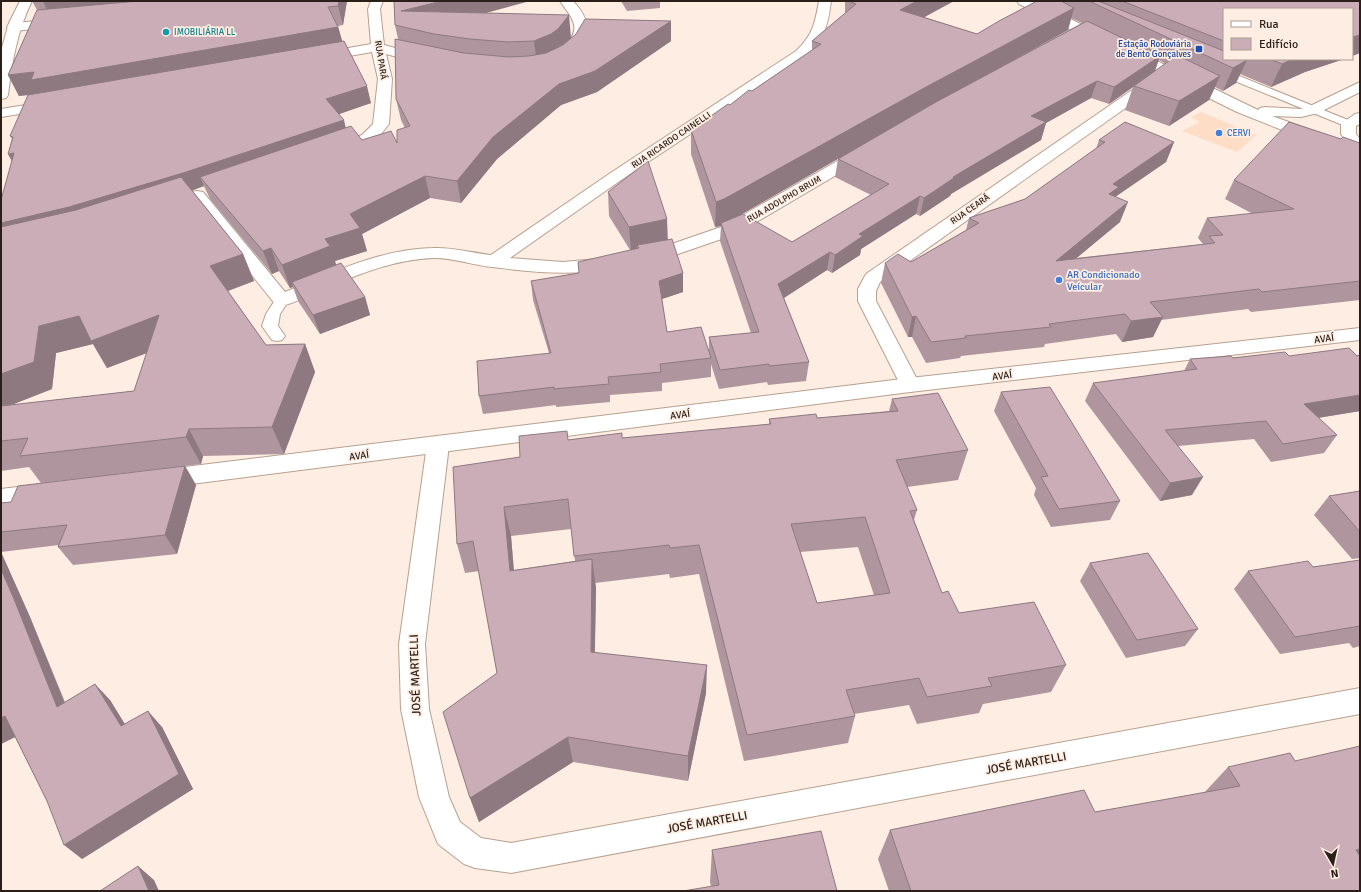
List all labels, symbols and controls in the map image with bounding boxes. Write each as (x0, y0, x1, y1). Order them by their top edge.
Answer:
legend (1223, 8, 1353, 60)
text: Rua (1259, 17, 1279, 32)
place label: IMOBILIÁRIA LL (174, 25, 236, 38)
marker: IMOBILIÁRIA LL (161, 27, 171, 37)
text: Edifício (1259, 37, 1298, 52)
street label: RUA PARÁ (372, 39, 391, 81)
place label: Estação Rodoviária de Bento Gonçalves (1116, 39, 1191, 60)
marker: Estação Rodoviária de Bento Gonçalves (1194, 44, 1204, 54)
street label: RUA RICARDO CAINELLI (629, 110, 713, 171)
marker: CERVI (1214, 128, 1224, 138)
place label: CERVI (1227, 128, 1251, 139)
street label: RUA ADOLPHO BRUM (745, 174, 823, 225)
street label: RUA CEARÁ (947, 190, 992, 227)
place label: AR Condicionado Veícular (1067, 269, 1140, 293)
marker: AR Condicionado Veícular (1054, 275, 1064, 285)
street label: AVAÍ (1313, 331, 1335, 346)
street label: AVAÍ (991, 368, 1013, 383)
street label: AVAÍ (669, 407, 691, 422)
street label: AVAÍ (348, 448, 370, 463)
street label: JOSÉ MARTELLI (407, 634, 424, 716)
street label: JOSÉ MARTELLI (984, 749, 1068, 778)
street label: JOSÉ MARTELLI (665, 808, 749, 837)
north arrow (1313, 844, 1353, 884)
text: N (1330, 866, 1339, 880)

